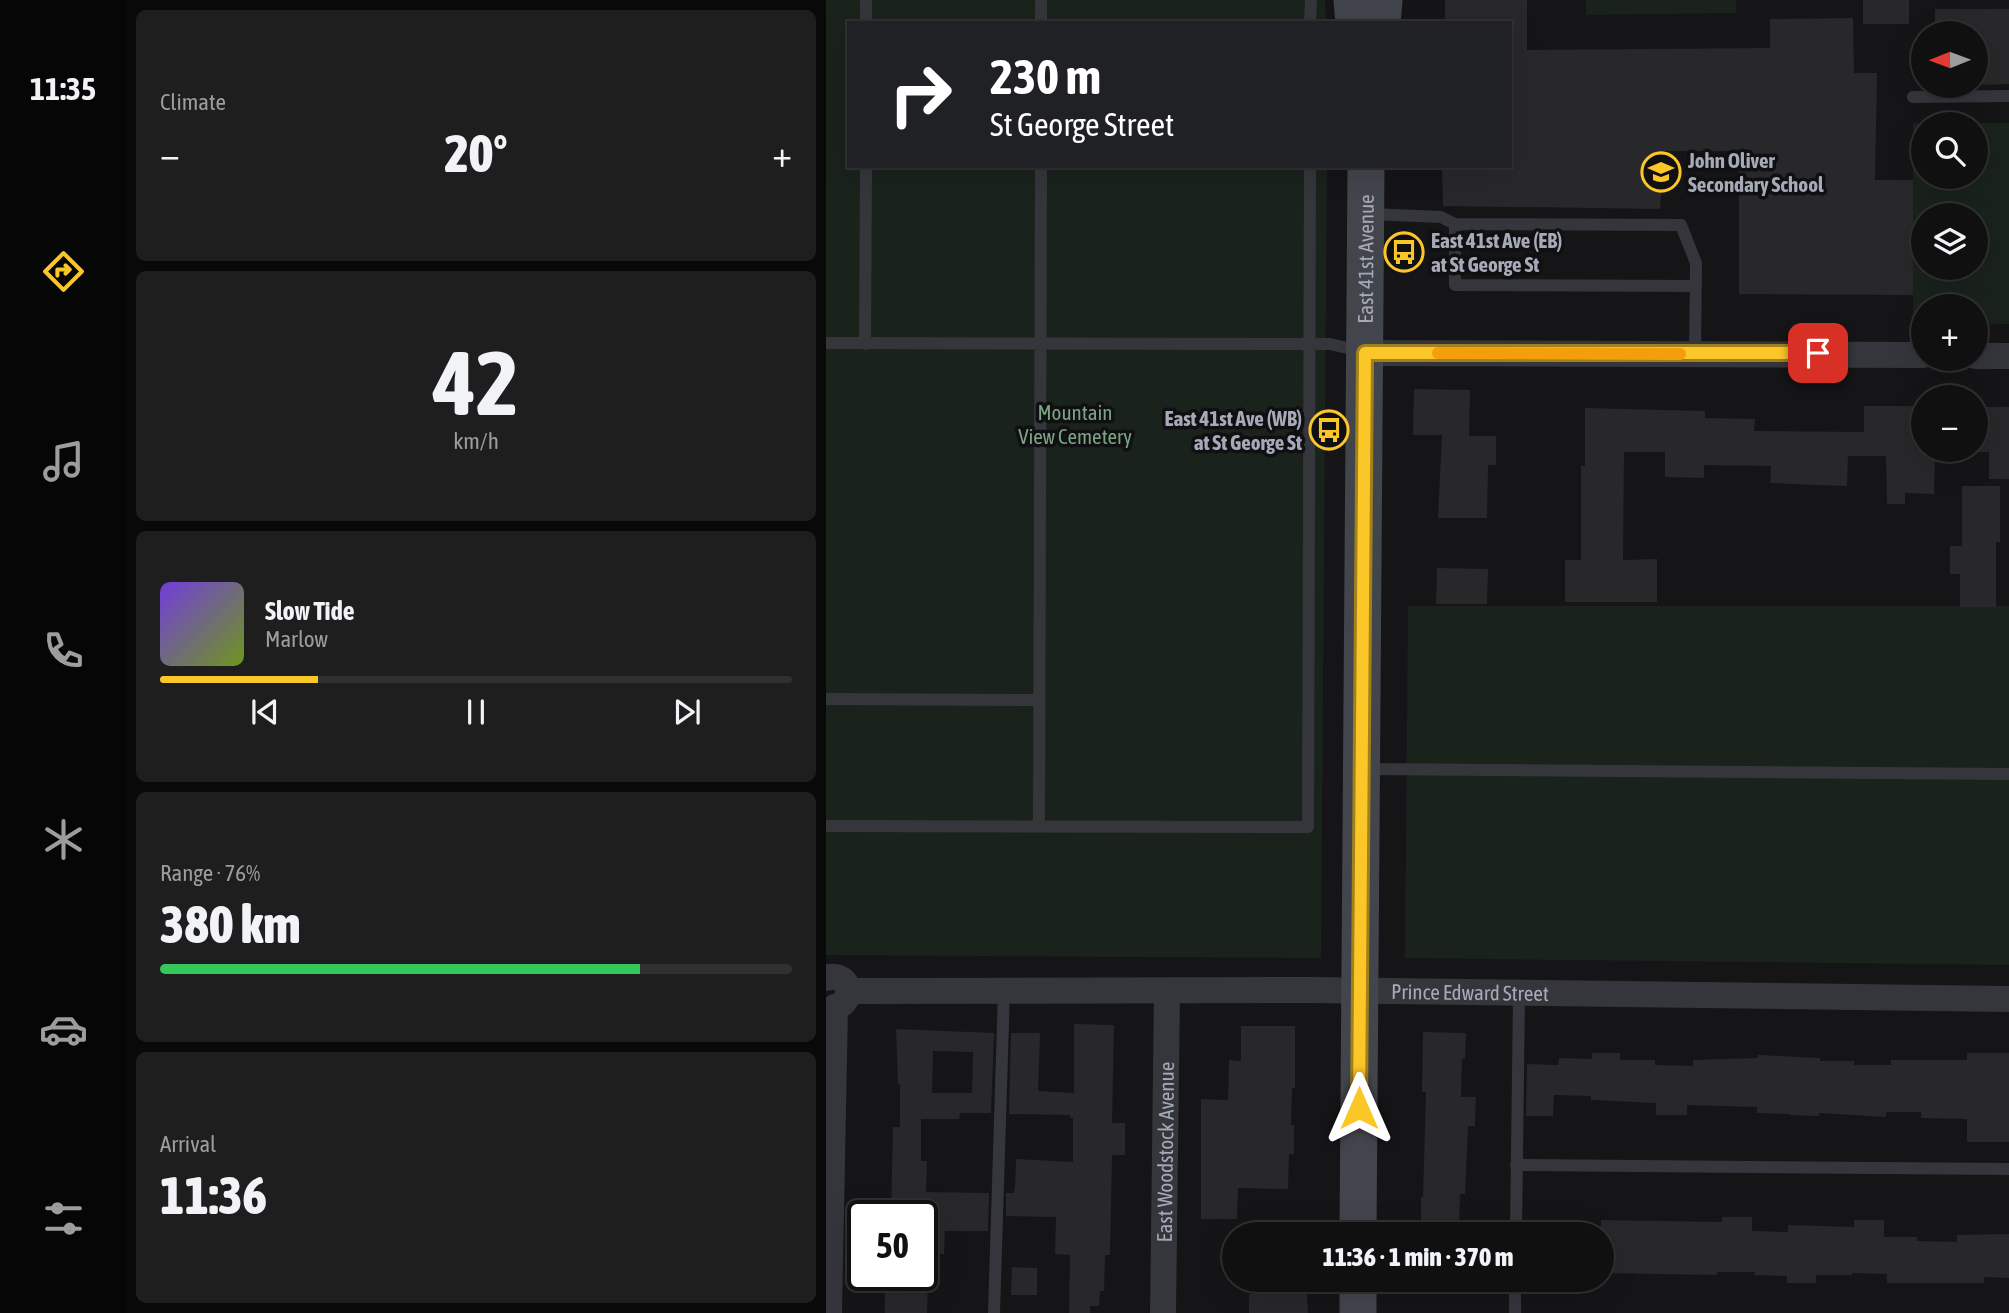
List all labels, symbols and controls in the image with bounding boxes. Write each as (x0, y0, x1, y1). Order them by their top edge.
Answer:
north arrow (1911, 21, 1988, 98)
map controls (1911, 21, 1988, 462)
text: 230 m (990, 48, 1101, 104)
icon: right (875, 49, 966, 140)
text: 11:35 (30, 70, 96, 107)
text: Climate (160, 89, 226, 115)
text: St George Street (990, 106, 1174, 143)
button: search (1911, 112, 1988, 189)
text: 20° (444, 123, 508, 183)
text: − (160, 132, 180, 175)
text: + (772, 132, 792, 175)
place label: John Oliver Secondary School (1687, 148, 1824, 196)
school or university icon: John Oliver Secondary School (1640, 151, 1682, 193)
street label: East 41st Avenue (1353, 194, 1378, 324)
button: layers (1911, 203, 1988, 280)
place label: East 41st Ave (EB) at St George St (1431, 228, 1562, 276)
bus stop icon: East 41st Ave (EB) at St George St (1383, 231, 1425, 273)
icon: directions (39, 247, 88, 296)
button: + (1911, 294, 1988, 371)
pin (1788, 323, 1848, 383)
text: 42 (433, 330, 519, 434)
icon: arrive (1799, 334, 1837, 372)
button: − (1911, 385, 1988, 462)
park label: Mountain View Cemetery (1018, 400, 1132, 448)
place label: East 41st Ave (WB) at St George St (1164, 406, 1302, 454)
bus stop icon: East 41st Ave (WB) at St George St (1308, 409, 1350, 451)
text: km/h (453, 428, 499, 454)
icon: music (39, 437, 88, 486)
text: Slow Tide (265, 596, 355, 626)
icon: phone (39, 626, 88, 675)
text: Marlow (265, 626, 328, 652)
icon: previous (246, 693, 284, 731)
icon: pause (457, 693, 495, 731)
icon: next (668, 693, 706, 731)
icon: climate (39, 815, 88, 864)
text: Range · 76% (160, 860, 260, 886)
text: 380 km (160, 894, 301, 954)
street label: Prince Edward Street (1391, 979, 1549, 1005)
icon: car (39, 1005, 88, 1054)
street label: East Woodstock Avenue (1152, 1062, 1178, 1242)
position arrow (1322, 1071, 1396, 1145)
text: Arrival (160, 1131, 216, 1157)
text: 11:36 (160, 1165, 267, 1225)
icon: filters (39, 1194, 88, 1243)
speed limit sign: 50 (847, 1200, 938, 1291)
text: 11:36 · 1 min · 370 m (1323, 1242, 1513, 1272)

